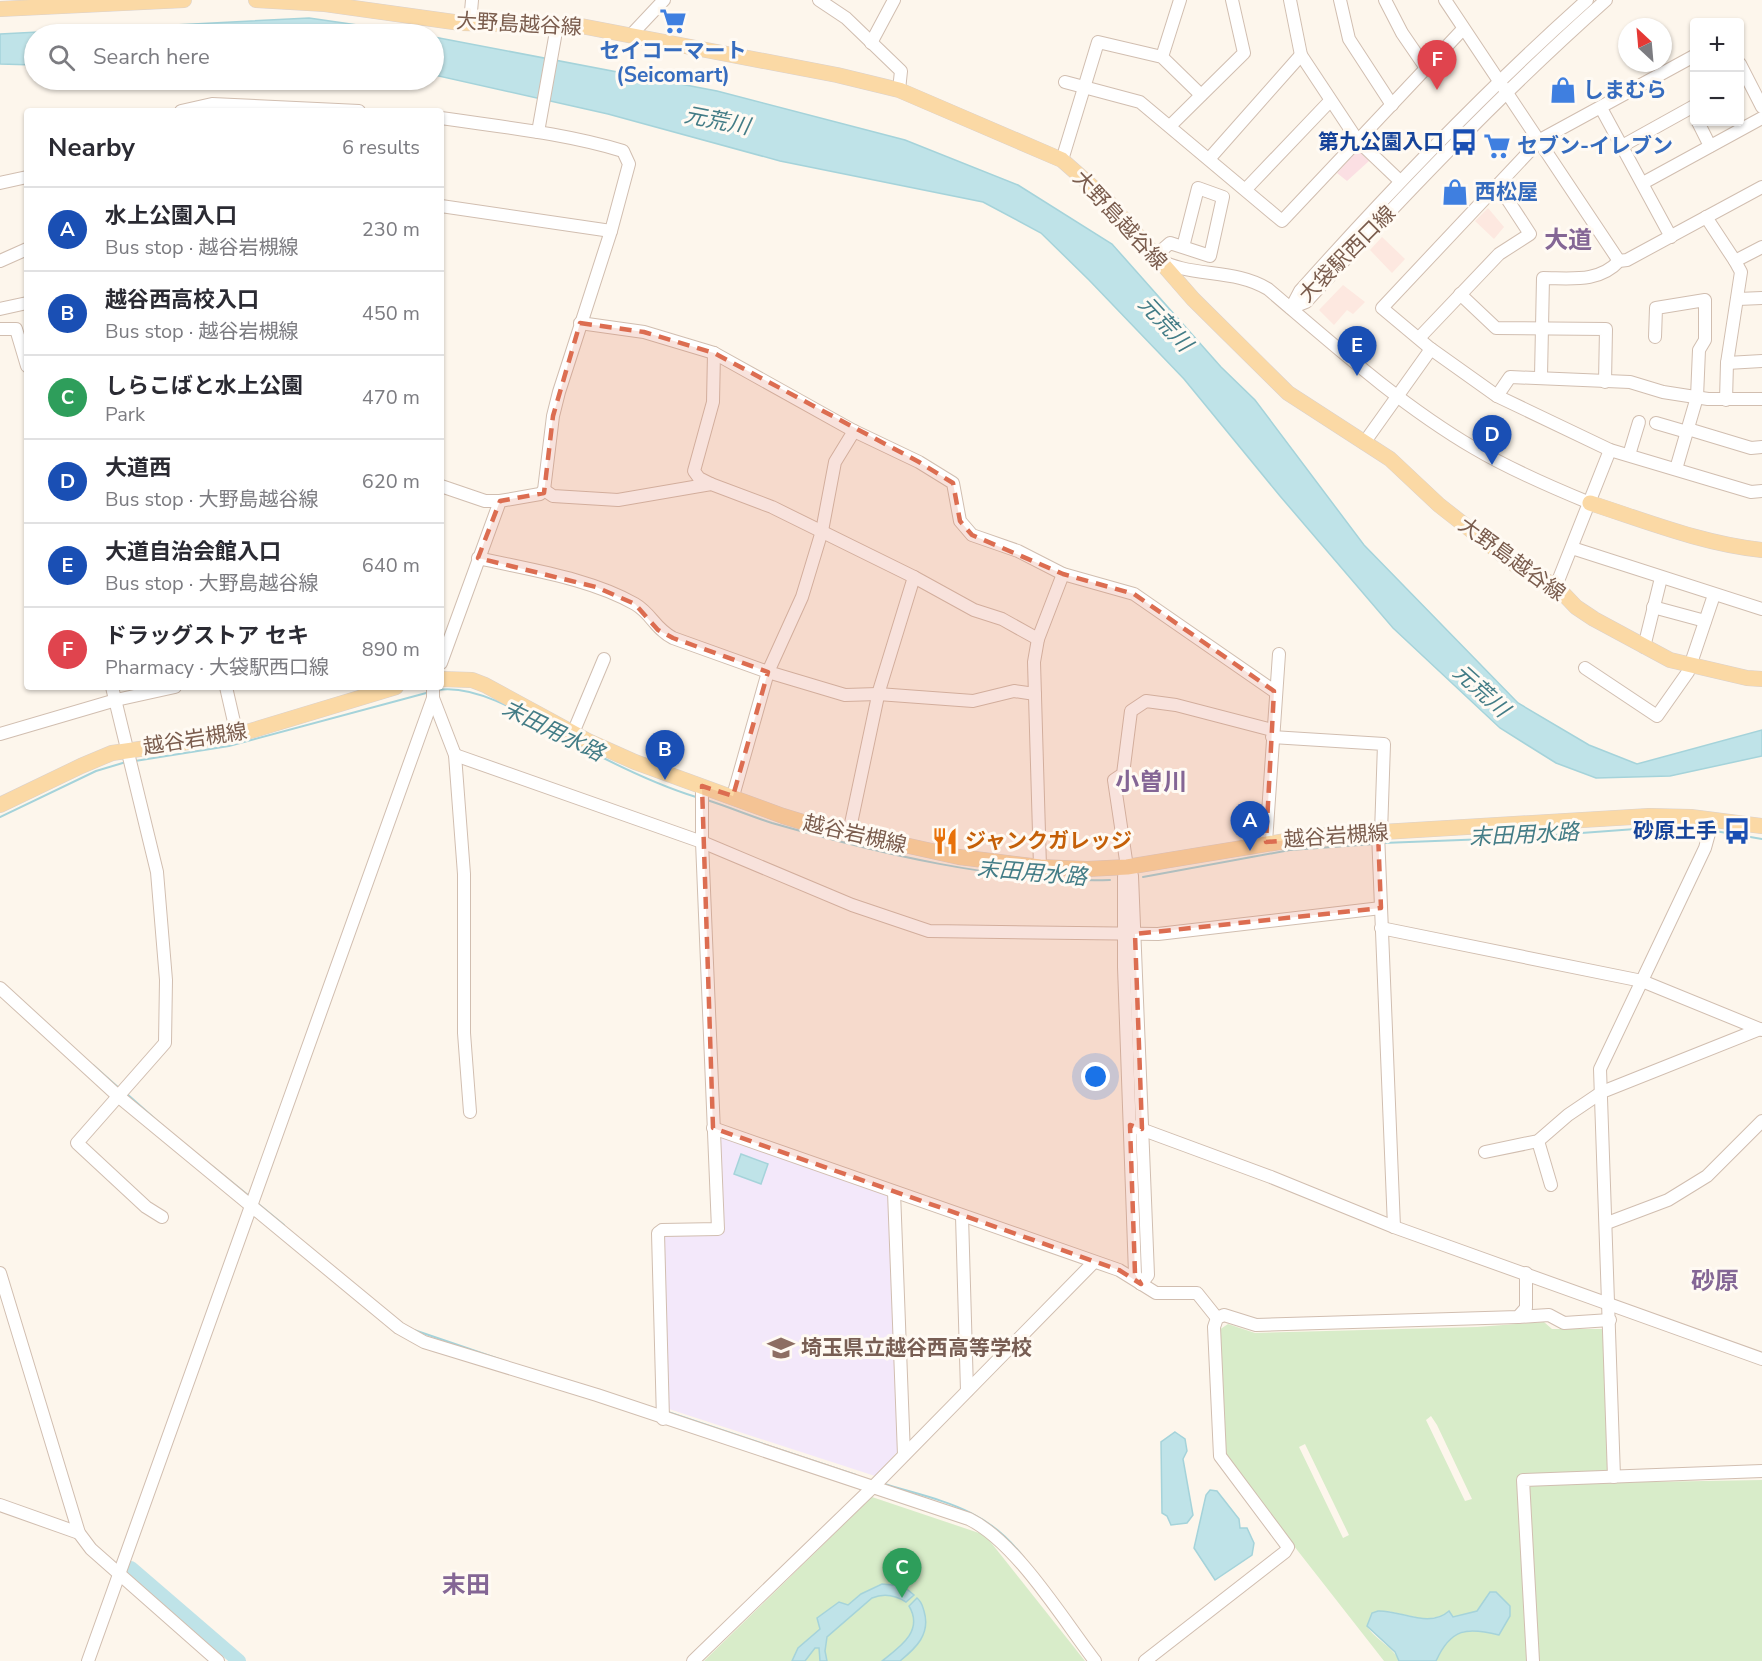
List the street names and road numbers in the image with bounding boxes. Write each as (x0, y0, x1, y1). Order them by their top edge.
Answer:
street label: 大野島越谷線 (455, 7, 583, 41)
street label: 大野島越谷線 (1067, 164, 1173, 276)
street label: 大袋駅西口線 (1293, 200, 1401, 308)
street label: 大野島越谷線 (1453, 511, 1571, 607)
street label: 越谷岩槻線 (141, 717, 249, 761)
street label: 越谷岩槻線 (801, 809, 909, 859)
street label: 越谷岩槻線 (1283, 818, 1389, 854)

